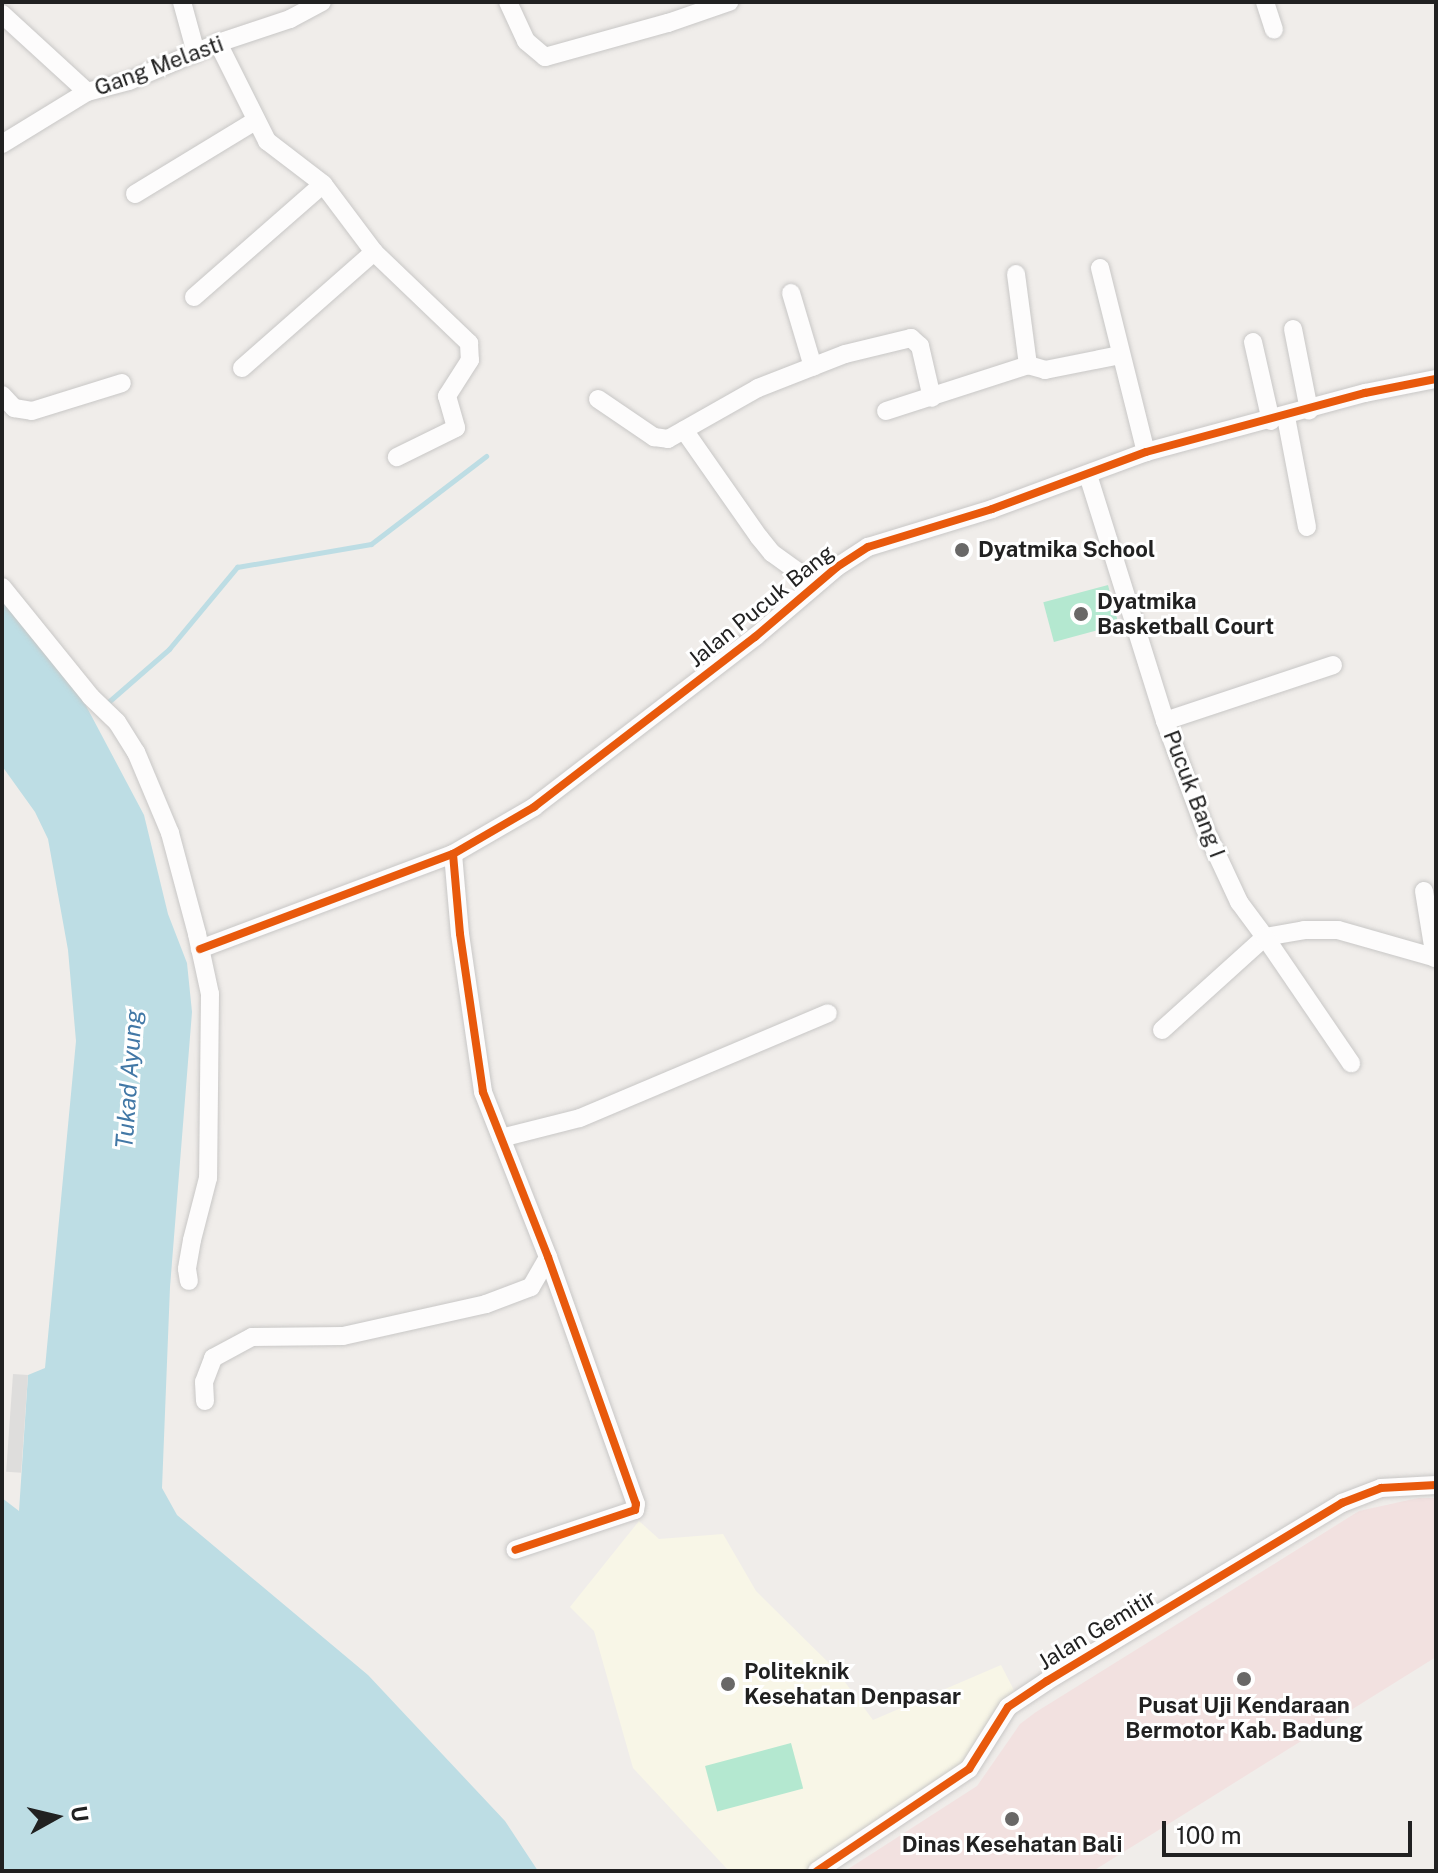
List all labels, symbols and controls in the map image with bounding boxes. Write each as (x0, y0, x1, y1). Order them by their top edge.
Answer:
street label: Gang Melasti (91, 30, 227, 102)
place label: Dyatmika School (978, 537, 1155, 563)
street label: Jalan Pucuk Bang (683, 539, 839, 673)
marker: Dyatmika School (953, 541, 971, 559)
place label: Dyatmika Basketball Court (1097, 588, 1274, 640)
marker: Dyatmika Basketball Court (1072, 605, 1090, 623)
street label: Pucuk Bang I (1158, 727, 1230, 861)
water label: Tukad Ayung (110, 1008, 148, 1150)
street label: Jalan Gemitir (1033, 1584, 1161, 1676)
place label: Politeknik Kesehatan Denpasar (744, 1658, 961, 1710)
marker: Pusat Uji Kendaraan Bermotor Kab. Badung (1235, 1670, 1253, 1688)
marker: Politeknik Kesehatan Denpasar (719, 1675, 737, 1693)
place label: Pusat Uji Kendaraan Bermotor Kab. Badung (1125, 1692, 1363, 1744)
north arrow (16, 1777, 96, 1857)
text: U (66, 1804, 94, 1823)
scale bar (1166, 1805, 1416, 1855)
marker: Dinas Kesehatan Bali (1003, 1810, 1021, 1828)
text: 100 m (1176, 1821, 1242, 1849)
place label: Dinas Kesehatan Bali (902, 1832, 1122, 1858)

